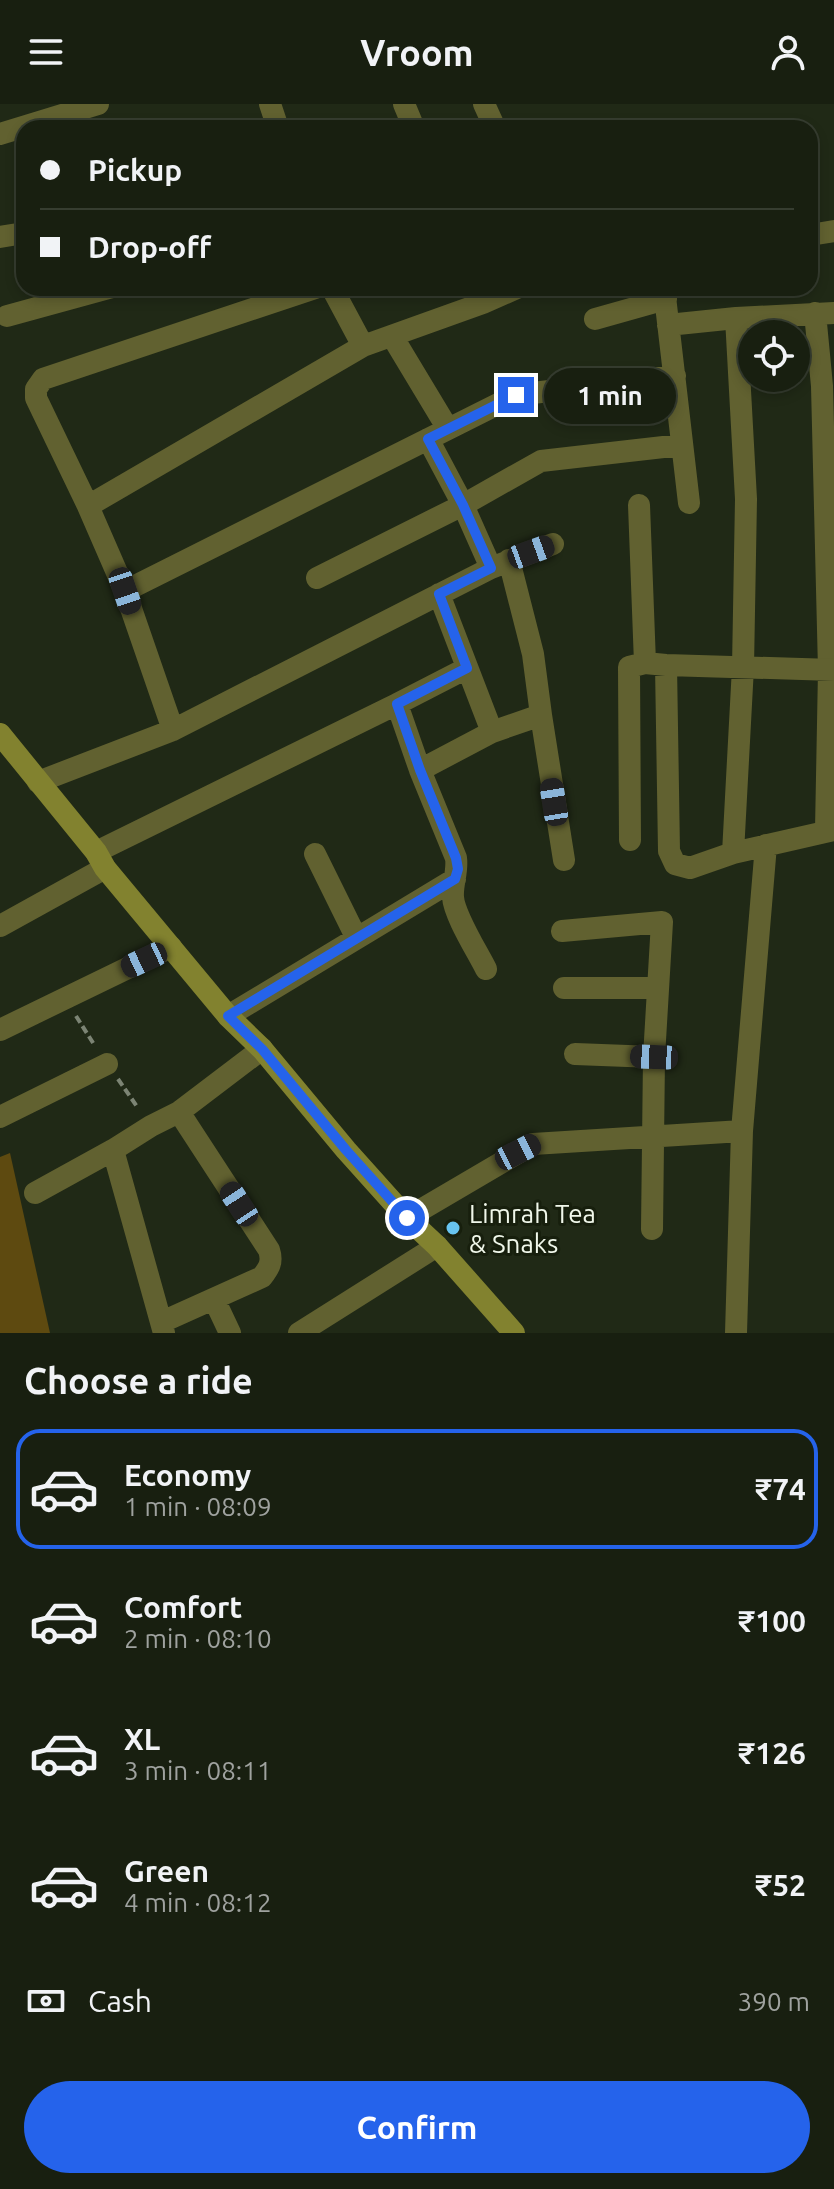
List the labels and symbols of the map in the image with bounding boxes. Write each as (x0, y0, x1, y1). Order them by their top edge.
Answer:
callout: 1 min (544, 367, 676, 423)
route end (498, 377, 534, 413)
car (504, 533, 558, 571)
car (106, 564, 144, 618)
car (538, 776, 570, 828)
car (117, 939, 171, 981)
car (630, 1044, 678, 1070)
car (491, 1130, 545, 1174)
car (216, 1177, 262, 1231)
place label: Limrah Tea & Snaks (469, 1199, 596, 1258)
route start (389, 1200, 425, 1236)
marker: Limrah Tea & Snaks (444, 1219, 462, 1237)

